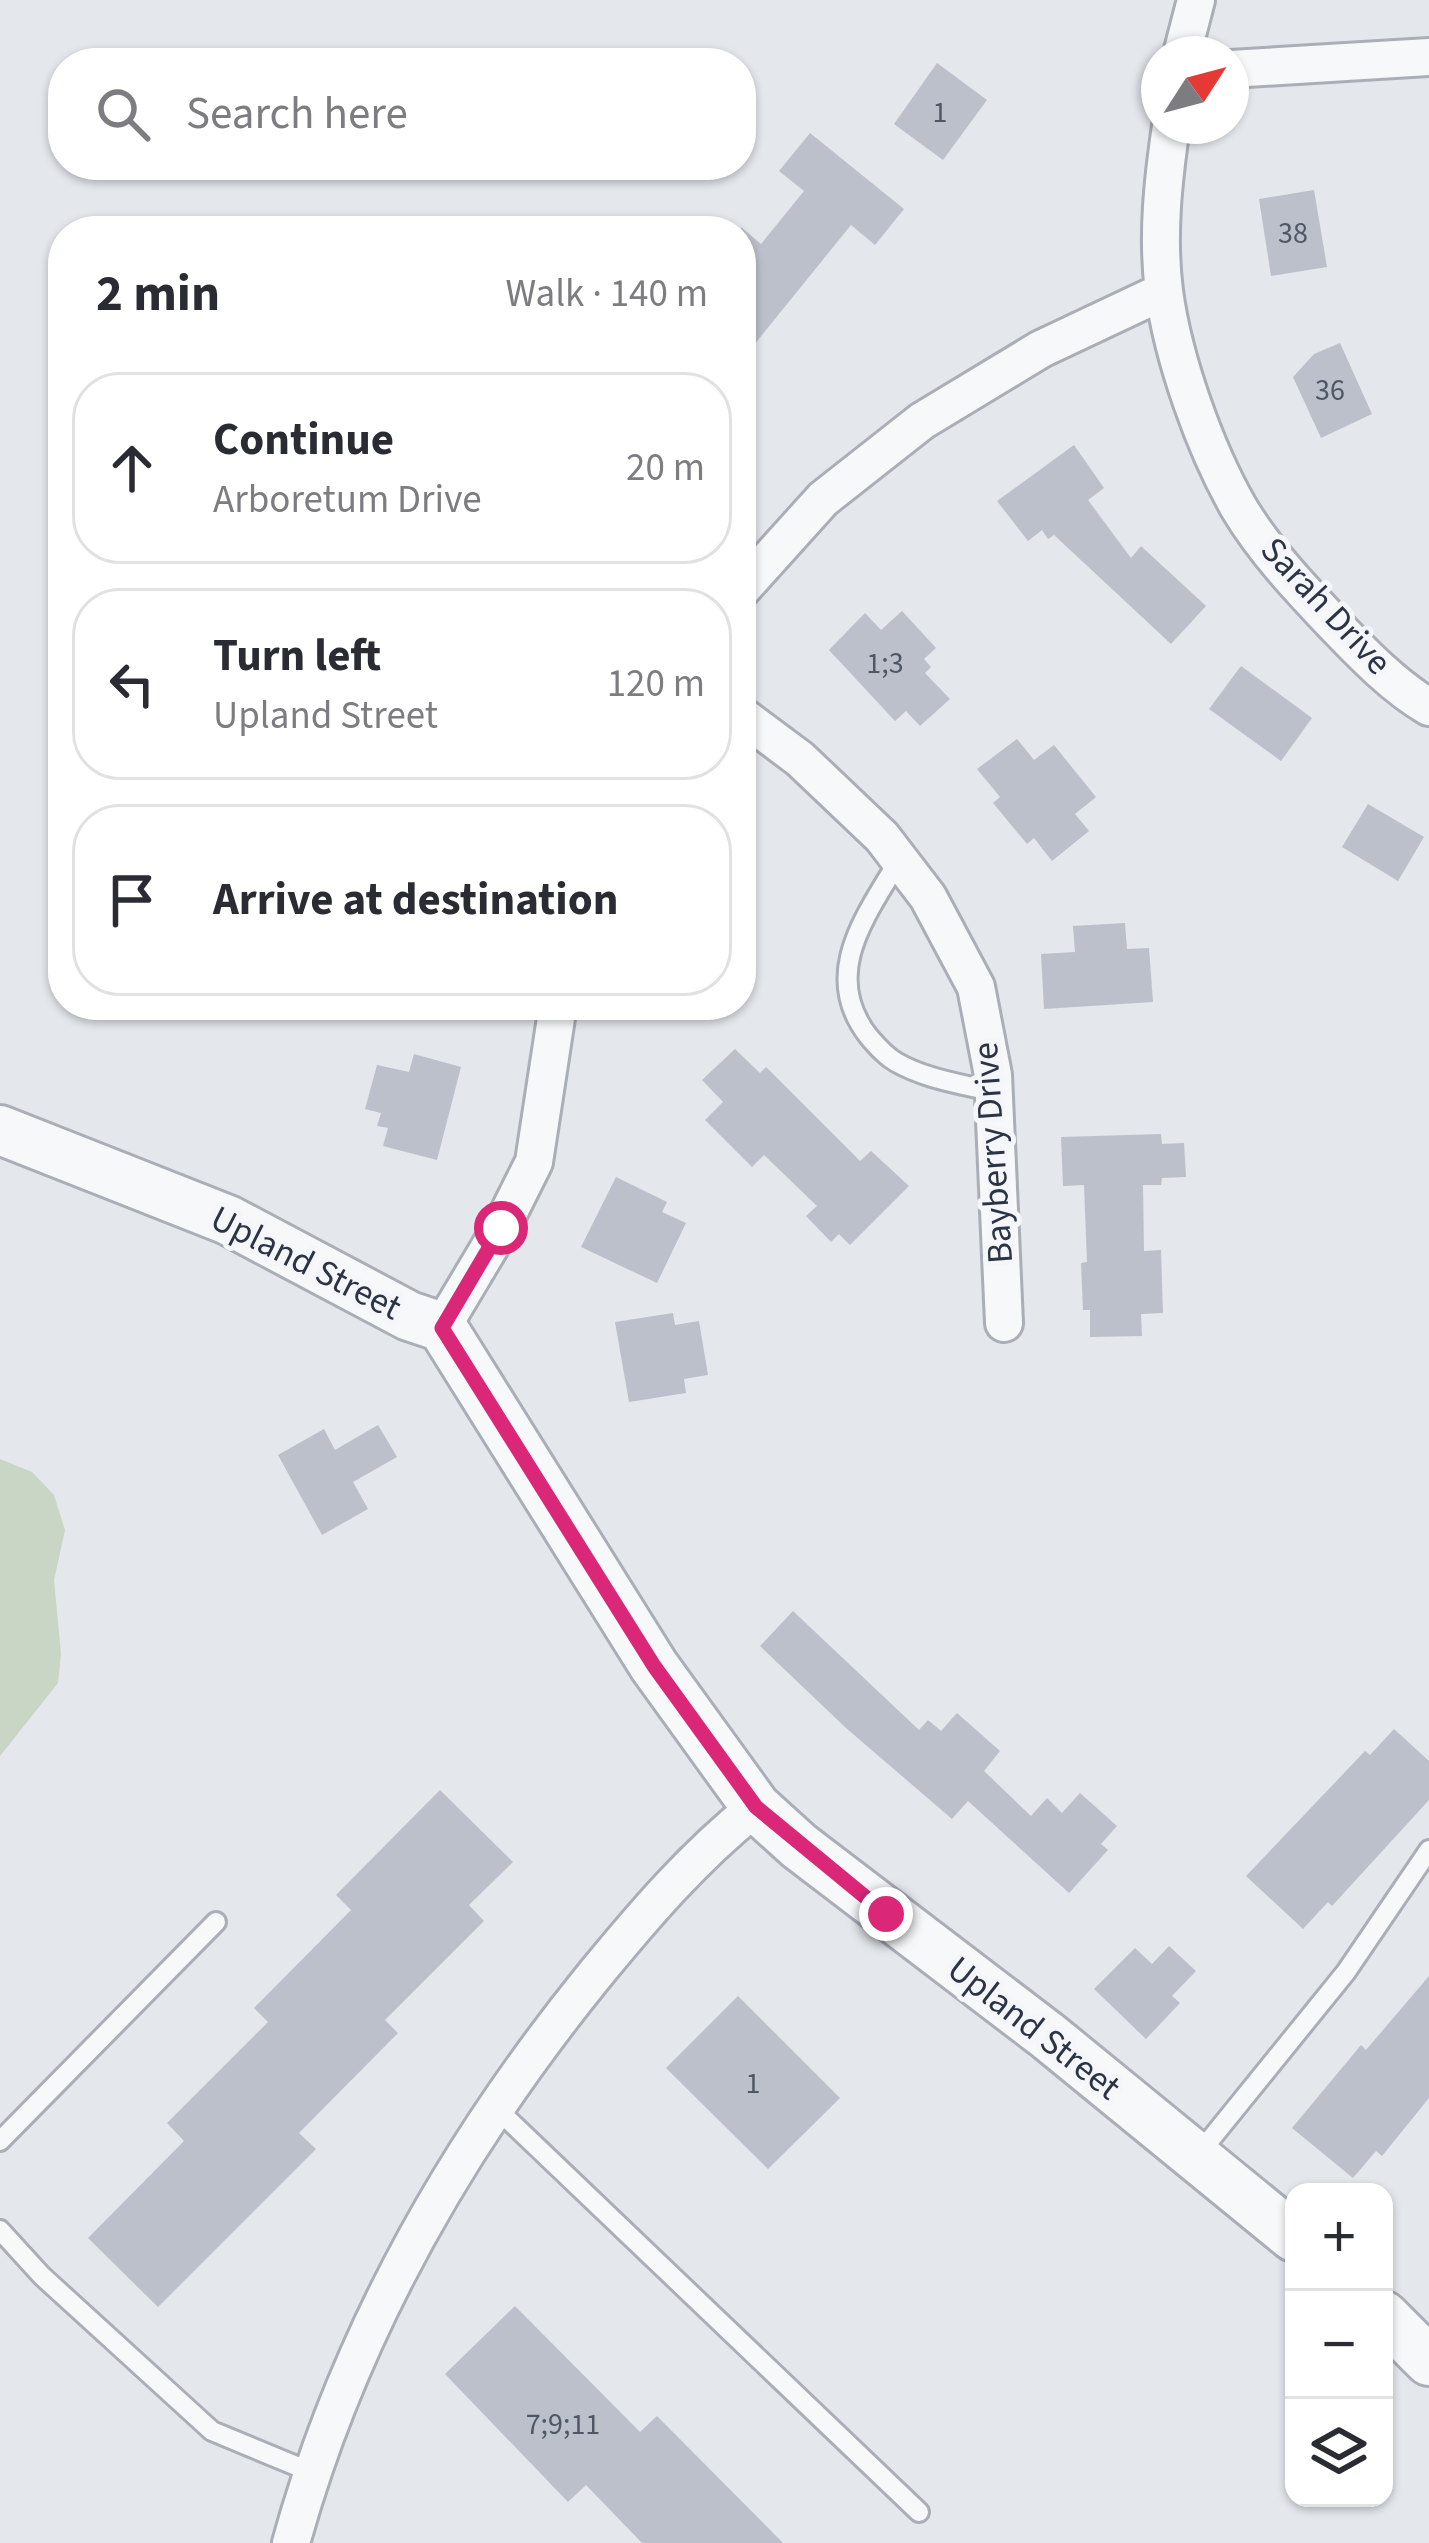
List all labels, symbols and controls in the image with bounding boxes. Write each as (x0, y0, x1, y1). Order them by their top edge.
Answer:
north arrow (1141, 36, 1249, 144)
search box (48, 48, 756, 180)
icon: search (90, 81, 156, 147)
text: Search here (186, 82, 408, 146)
house number: 1 (933, 91, 947, 134)
house number: 38 (1278, 212, 1308, 255)
text: 2 min (96, 258, 220, 330)
text: Walk · 140 m (505, 266, 708, 322)
house number: 36 (1315, 369, 1345, 412)
text: Continue (213, 408, 394, 472)
icon: ahead (99, 435, 165, 501)
text: 20 m (626, 440, 705, 496)
text: Arboretum Drive (213, 472, 482, 528)
street label: Sarah Drive (1249, 526, 1403, 686)
text: Turn left (213, 624, 381, 688)
house number: 1;3 (866, 642, 904, 685)
icon: left (99, 651, 165, 717)
text: 120 m (607, 656, 705, 712)
text: Upland Street (213, 688, 438, 744)
icon: arrive (99, 867, 165, 933)
text: Arrive at destination (213, 868, 618, 932)
street label: Bayberry Drive (960, 1041, 1026, 1265)
street label: Upland Street (202, 1193, 410, 1333)
route start (474, 1201, 528, 1255)
route end (859, 1887, 913, 1941)
street label: Upland Street (937, 1944, 1131, 2112)
house number: 1 (746, 2062, 760, 2105)
map controls (1285, 2183, 1393, 2507)
button: + (1285, 2183, 1393, 2291)
button: − (1285, 2291, 1393, 2399)
button: layers (1285, 2399, 1393, 2507)
house number: 7;9;11 (526, 2403, 600, 2446)

